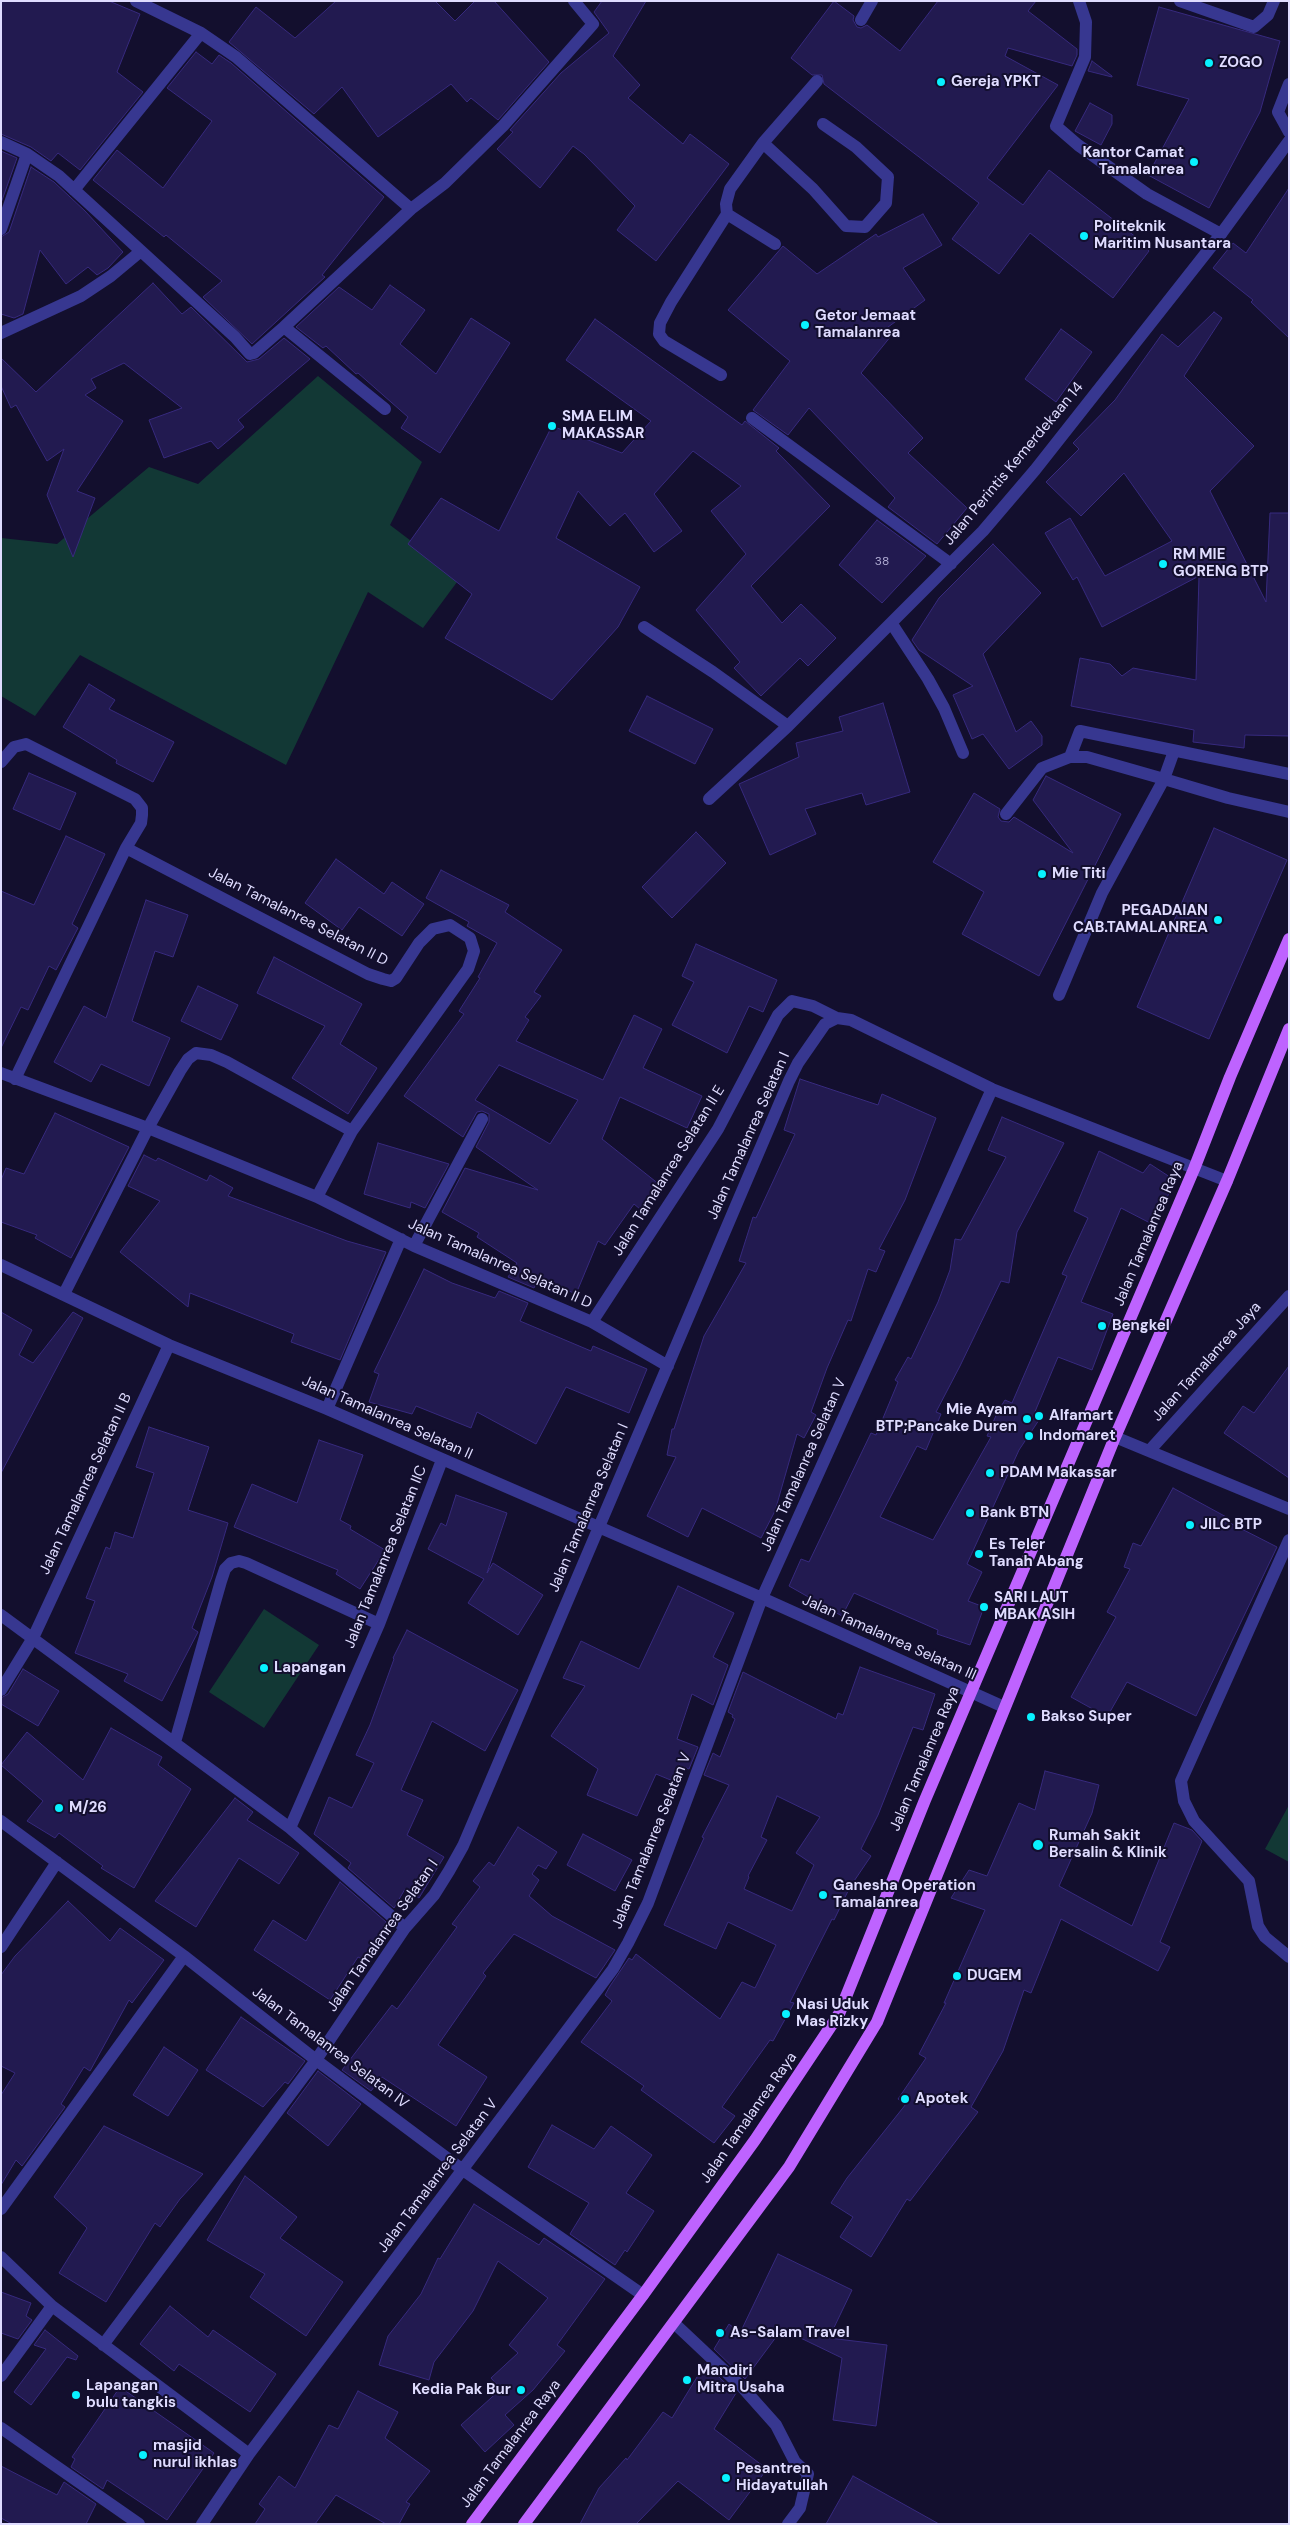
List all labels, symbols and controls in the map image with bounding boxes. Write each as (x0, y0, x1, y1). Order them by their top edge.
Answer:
place label: ZOGO (1219, 54, 1263, 72)
marker: ZOGO (1203, 57, 1215, 69)
place label: Gereja YPKT (951, 73, 1041, 91)
marker: Gereja YPKT (935, 76, 947, 88)
place label: Kantor Camat Tamalanrea (1082, 144, 1184, 179)
marker: Kantor Camat Tamalanrea (1188, 156, 1200, 168)
place label: Politeknik Maritim Nusantara (1094, 218, 1231, 253)
marker: Politeknik Maritim Nusantara (1078, 230, 1090, 242)
place label: Getor Jemaat Tamalanrea (815, 307, 916, 342)
marker: Getor Jemaat Tamalanrea (799, 319, 811, 331)
street label: Jalan Perintis Kemerdekaan 14 (940, 379, 1088, 549)
place label: SMA ELIM MAKASSAR (562, 408, 645, 443)
marker: SMA ELIM MAKASSAR (546, 420, 558, 432)
place label: RM MIE GORENG BTP (1173, 546, 1268, 581)
house number: 38 (875, 555, 889, 569)
marker: RM MIE GORENG BTP (1157, 558, 1169, 570)
street label: Jalan Tamalanrea Selatan II D (205, 864, 391, 970)
place label: Mie Titi (1052, 865, 1106, 883)
marker: Mie Titi (1036, 868, 1048, 880)
place label: PEGADAIAN CAB.TAMALANREA (1073, 902, 1208, 937)
marker: PEGADAIAN CAB.TAMALANREA (1212, 914, 1224, 926)
street label: Jalan Tamalanrea Selatan I (704, 1049, 794, 1223)
street label: Jalan Tamalanrea Selatan II E (609, 1083, 729, 1259)
street label: Jalan Tamalanrea Raya (1110, 1159, 1188, 1309)
street label: Jalan Tamalanrea Selatan II D (405, 1215, 595, 1313)
street label: Jalan Tamalanrea Jaya (1149, 1299, 1265, 1425)
place label: Bengkel (1112, 1317, 1170, 1335)
marker: Bengkel (1096, 1320, 1108, 1332)
street label: Jalan Tamalanrea Selatan II (299, 1372, 475, 1464)
street label: Jalan Tamalanrea Selatan V (758, 1375, 850, 1555)
street label: Jalan Tamalanrea Selatan II B (36, 1390, 136, 1578)
place label: Mie Ayam BTP;Pancake Duren (876, 1401, 1017, 1436)
place label: Alfamart (1049, 1407, 1113, 1425)
marker: Alfamart (1033, 1410, 1045, 1422)
marker: Mie Ayam BTP;Pancake Duren (1021, 1413, 1033, 1425)
street label: Jalan Tamalanrea Selatan I (545, 1421, 633, 1595)
place label: Indomaret (1039, 1427, 1116, 1445)
marker: Indomaret (1023, 1430, 1035, 1442)
street label: Jalan Tamalanrea Selatan IIC (341, 1463, 431, 1651)
place label: PDAM Makassar (1000, 1464, 1117, 1482)
marker: PDAM Makassar (984, 1467, 996, 1479)
place label: Bank BTN (980, 1504, 1049, 1522)
marker: Bank BTN (964, 1507, 976, 1519)
place label: JILC BTP (1200, 1516, 1262, 1534)
marker: JILC BTP (1184, 1519, 1196, 1531)
place label: Es Teler Tanah Abang (989, 1536, 1084, 1571)
marker: Es Teler Tanah Abang (973, 1548, 985, 1560)
place label: SARI LAUT MBAK ASIH (994, 1589, 1075, 1624)
street label: Jalan Tamalanrea Selatan III (799, 1591, 979, 1685)
marker: SARI LAUT MBAK ASIH (978, 1601, 990, 1613)
place label: Lapangan (274, 1659, 346, 1677)
marker: Lapangan (258, 1662, 270, 1674)
street label: Jalan Tamalanrea Raya (886, 1684, 964, 1834)
place label: Bakso Super (1041, 1708, 1132, 1726)
marker: Bakso Super (1025, 1711, 1037, 1723)
street label: Jalan Tamalanrea Selatan V (608, 1750, 696, 1932)
place label: M/26 (69, 1799, 107, 1817)
marker: M/26 (53, 1802, 65, 1814)
place label: Rumah Sakit Bersalin & Klinik (1049, 1827, 1167, 1862)
marker: Rumah Sakit Bersalin & Klinik (1031, 1838, 1045, 1852)
street label: Jalan Tamalanrea Selatan I (324, 1857, 442, 2015)
place label: Ganesha Operation Tamalanrea (833, 1877, 976, 1912)
marker: Ganesha Operation Tamalanrea (817, 1889, 829, 1901)
place label: DUGEM (967, 1967, 1022, 1985)
marker: DUGEM (951, 1970, 963, 1982)
street label: Jalan Tamalanrea Selatan IV (248, 1983, 412, 2113)
place label: Nasi Uduk Mas Rizky (796, 1996, 869, 2031)
marker: Nasi Uduk Mas Rizky (780, 2008, 792, 2020)
street label: Jalan Tamalanrea Raya (697, 2049, 801, 2187)
place label: Apotek (915, 2090, 968, 2108)
marker: Apotek (899, 2093, 911, 2105)
street label: Jalan Tamalanrea Selatan V (374, 2096, 502, 2256)
place label: As-Salam Travel (730, 2324, 850, 2342)
marker: As-Salam Travel (714, 2327, 726, 2339)
place label: Mandiri Mitra Usaha (697, 2362, 784, 2397)
marker: Mandiri Mitra Usaha (681, 2374, 693, 2386)
street label: Jalan Tamalanrea Raya (457, 2376, 565, 2512)
place label: Lapangan bulu tangkis (86, 2377, 176, 2412)
place label: Kedia Pak Bur (412, 2381, 511, 2399)
marker: Kedia Pak Bur (515, 2384, 527, 2396)
marker: Lapangan bulu tangkis (70, 2389, 82, 2401)
place label: masjid nurul ikhlas (153, 2437, 237, 2472)
marker: masjid nurul ikhlas (137, 2449, 149, 2461)
place label: Pesantren Hidayatullah (736, 2460, 828, 2495)
marker: Pesantren Hidayatullah (720, 2472, 732, 2484)

